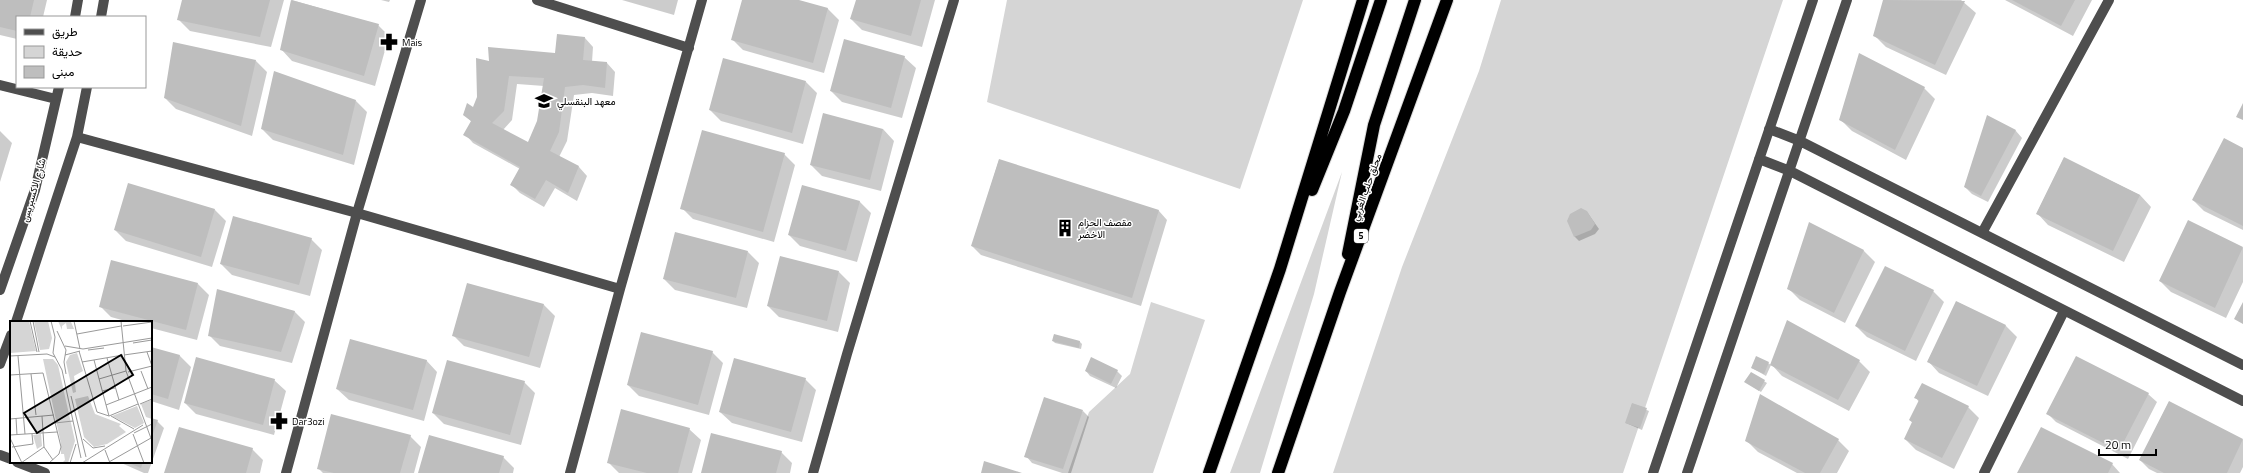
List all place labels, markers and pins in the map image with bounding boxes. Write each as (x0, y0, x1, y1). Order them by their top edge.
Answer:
pharmacy icon: Mais (379, 32, 399, 52)
place label: Mais (402, 35, 423, 50)
school or university icon: معهد البنقسلي (534, 91, 554, 111)
place label: معهد البنقسلي (557, 94, 616, 110)
place label: مقصف الحزام الاخضر (1077, 215, 1132, 242)
building icon: مقصف الحزام الاخضر (1055, 218, 1075, 238)
pharmacy icon: Dar3ozi (269, 411, 289, 431)
place label: Dar3ozi (292, 414, 325, 429)

